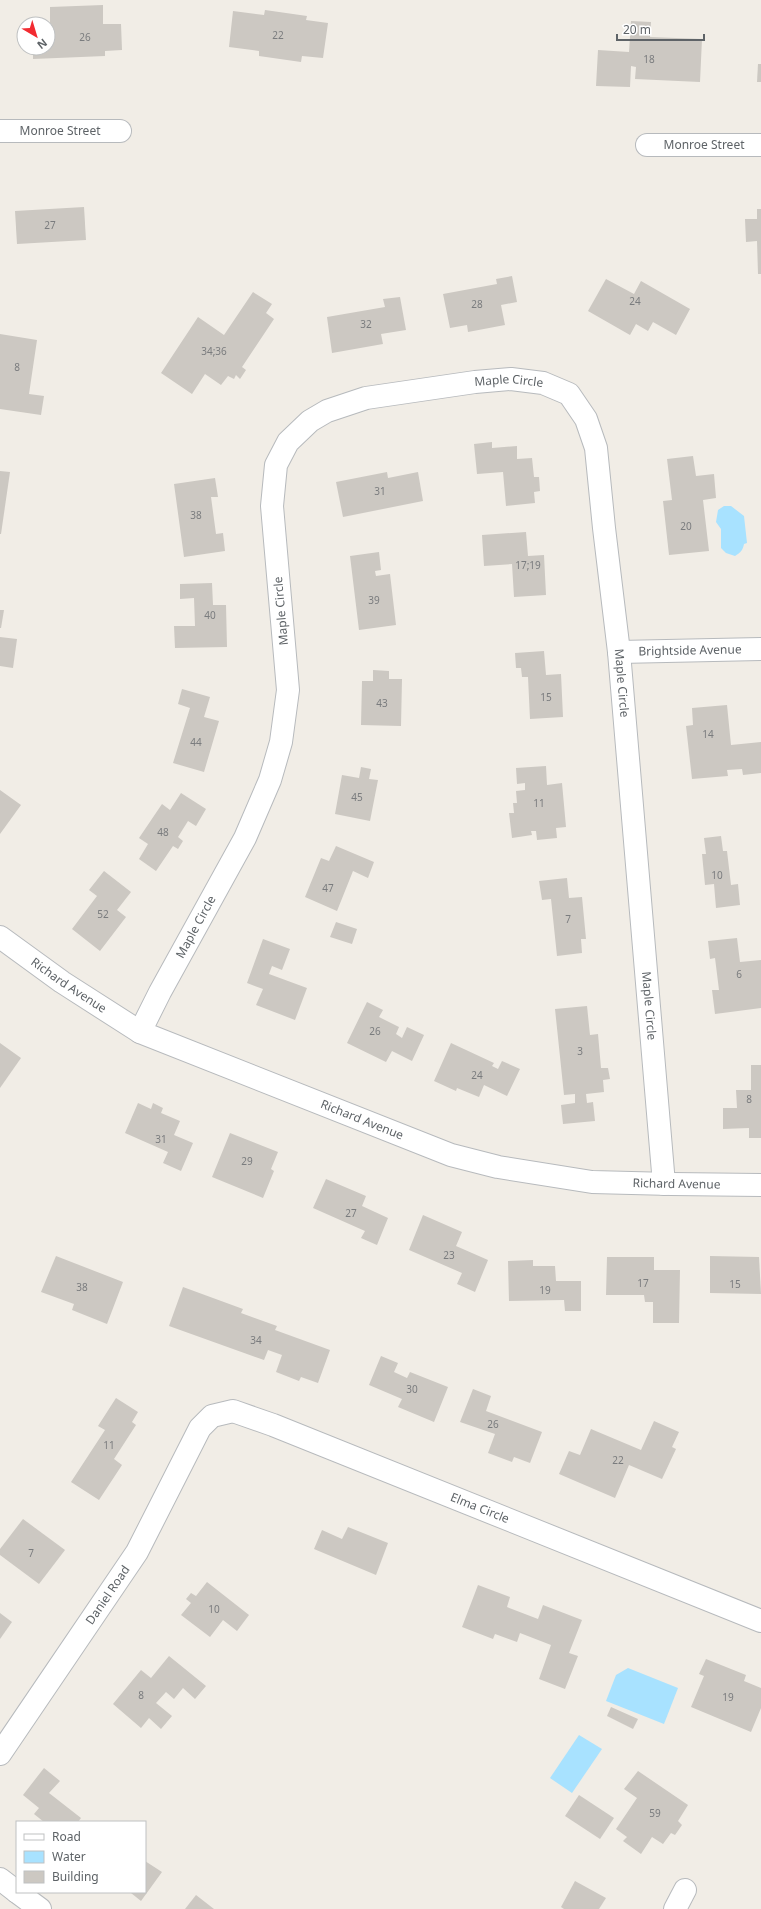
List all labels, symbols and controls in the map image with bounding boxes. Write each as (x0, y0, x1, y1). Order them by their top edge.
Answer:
north arrow (16, 16, 56, 56)
scale bar (617, 16, 704, 42)
text: 20 m (623, 21, 651, 38)
house number: 22 (272, 28, 284, 42)
house number: 26 (79, 30, 91, 44)
text: N (34, 36, 51, 53)
house number: 18 (643, 52, 655, 66)
street label: Monroe Street (19, 122, 101, 139)
street label: Monroe Street (663, 136, 745, 153)
house number: 27 (44, 218, 56, 232)
house number: 24 (629, 294, 641, 308)
house number: 28 (471, 297, 483, 311)
house number: 32 (360, 317, 372, 331)
house number: 34;36 (201, 344, 227, 358)
house number: 8 (14, 360, 20, 374)
street label: Maple Circle (474, 370, 544, 391)
house number: 31 (374, 484, 386, 498)
house number: 38 (190, 508, 202, 522)
house number: 20 (680, 519, 692, 533)
house number: 17;19 (515, 558, 541, 572)
street label: Maple Circle (269, 576, 292, 646)
house number: 39 (368, 593, 380, 607)
house number: 40 (204, 608, 216, 622)
street label: Brightside Avenue (638, 640, 742, 660)
street label: Maple Circle (611, 648, 634, 718)
house number: 15 (540, 690, 552, 704)
house number: 43 (376, 696, 388, 710)
house number: 14 (702, 727, 714, 741)
house number: 44 (190, 735, 202, 749)
house number: 45 (351, 790, 363, 804)
house number: 11 (533, 796, 545, 810)
house number: 48 (157, 825, 169, 839)
house number: 10 (711, 868, 723, 882)
house number: 47 (322, 881, 334, 895)
street label: Maple Circle (171, 892, 220, 961)
house number: 52 (97, 907, 109, 921)
house number: 7 (565, 912, 571, 926)
street label: Richard Avenue (28, 953, 110, 1017)
house number: 6 (736, 967, 742, 981)
street label: Maple Circle (638, 971, 661, 1041)
house number: 26 (369, 1024, 381, 1038)
house number: 3 (577, 1044, 583, 1058)
house number: 24 (471, 1068, 483, 1082)
house number: 8 (746, 1092, 752, 1106)
street label: Richard Avenue (318, 1095, 406, 1143)
house number: 31 (155, 1132, 167, 1146)
house number: 29 (241, 1154, 253, 1168)
street label: Richard Avenue (632, 1174, 721, 1193)
house number: 27 (345, 1206, 357, 1220)
house number: 23 (443, 1248, 455, 1262)
house number: 17 (637, 1276, 649, 1290)
house number: 15 (729, 1277, 741, 1291)
house number: 38 (76, 1280, 88, 1294)
house number: 19 (539, 1283, 551, 1297)
house number: 34 (250, 1333, 262, 1347)
house number: 30 (406, 1382, 418, 1396)
house number: 26 (487, 1417, 499, 1431)
house number: 11 (103, 1438, 115, 1452)
house number: 22 (612, 1453, 624, 1467)
street label: Elma Circle (448, 1488, 512, 1527)
house number: 7 (28, 1546, 34, 1560)
street label: Daniel Road (81, 1562, 133, 1628)
house number: 10 (208, 1602, 220, 1616)
house number: 8 (138, 1688, 144, 1702)
house number: 19 (722, 1690, 734, 1704)
house number: 59 (649, 1806, 661, 1820)
legend (16, 1821, 146, 1893)
text: Road (52, 1828, 81, 1845)
text: Water (52, 1848, 86, 1865)
text: Building (52, 1868, 99, 1885)

